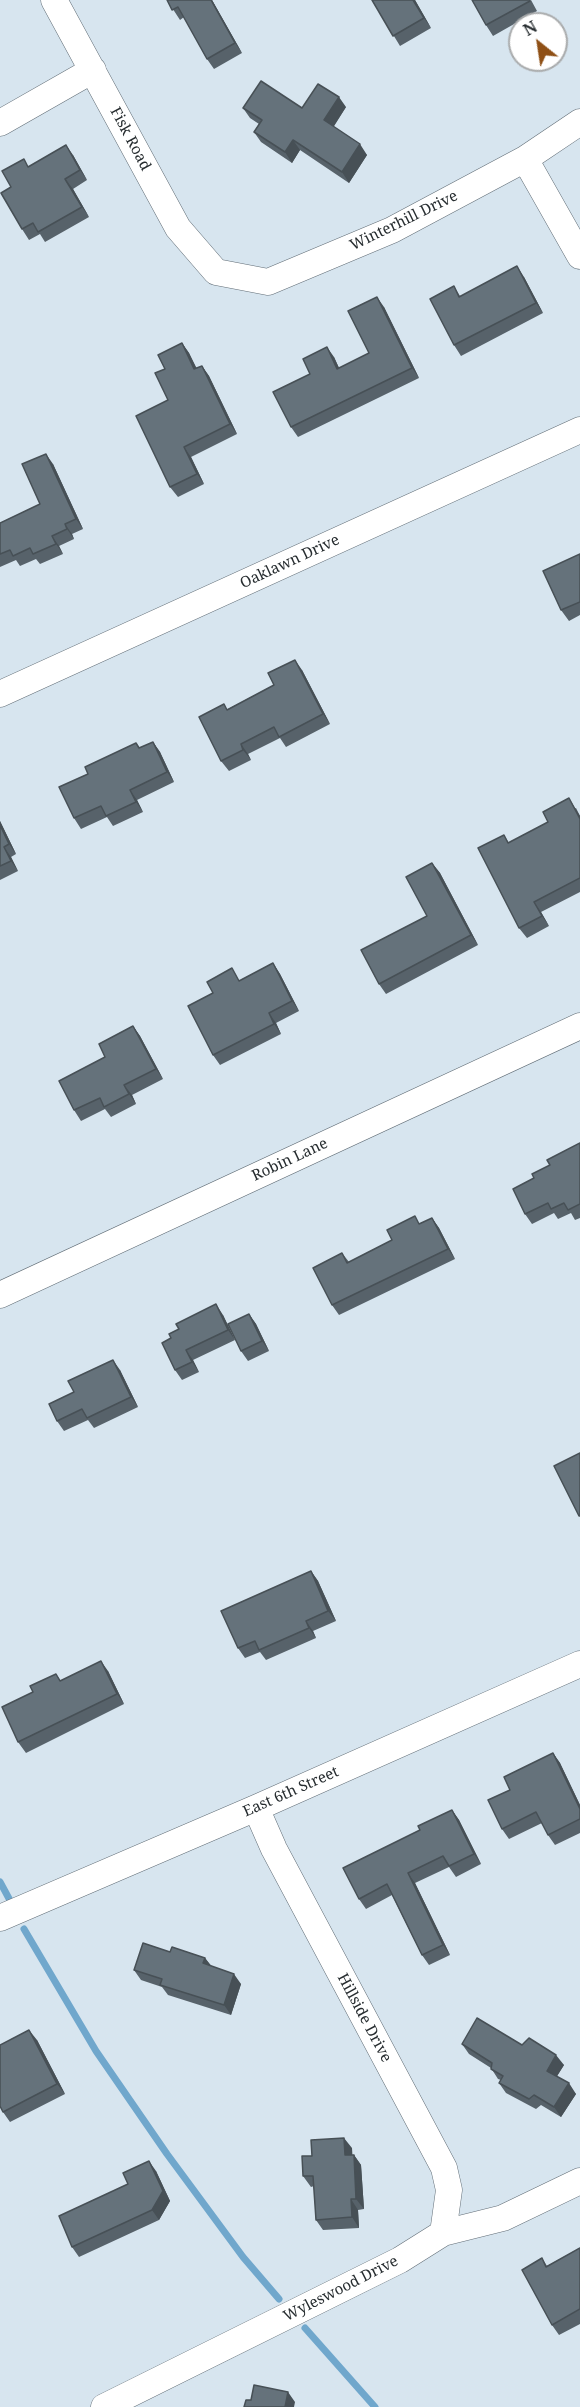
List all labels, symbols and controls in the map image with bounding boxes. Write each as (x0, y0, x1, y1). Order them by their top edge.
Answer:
north arrow (508, 12, 568, 72)
text: N (519, 15, 541, 41)
street label: Fisk Road (106, 104, 154, 174)
street label: Winterhill Drive (347, 187, 461, 255)
street label: Oaklawn Drive (238, 531, 342, 593)
street label: Robin Lane (249, 1135, 331, 1185)
street label: East 6th Street (240, 1763, 342, 1821)
street label: Hillside Drive (333, 1970, 395, 2066)
street label: Wyleswood Drive (281, 2252, 401, 2326)

